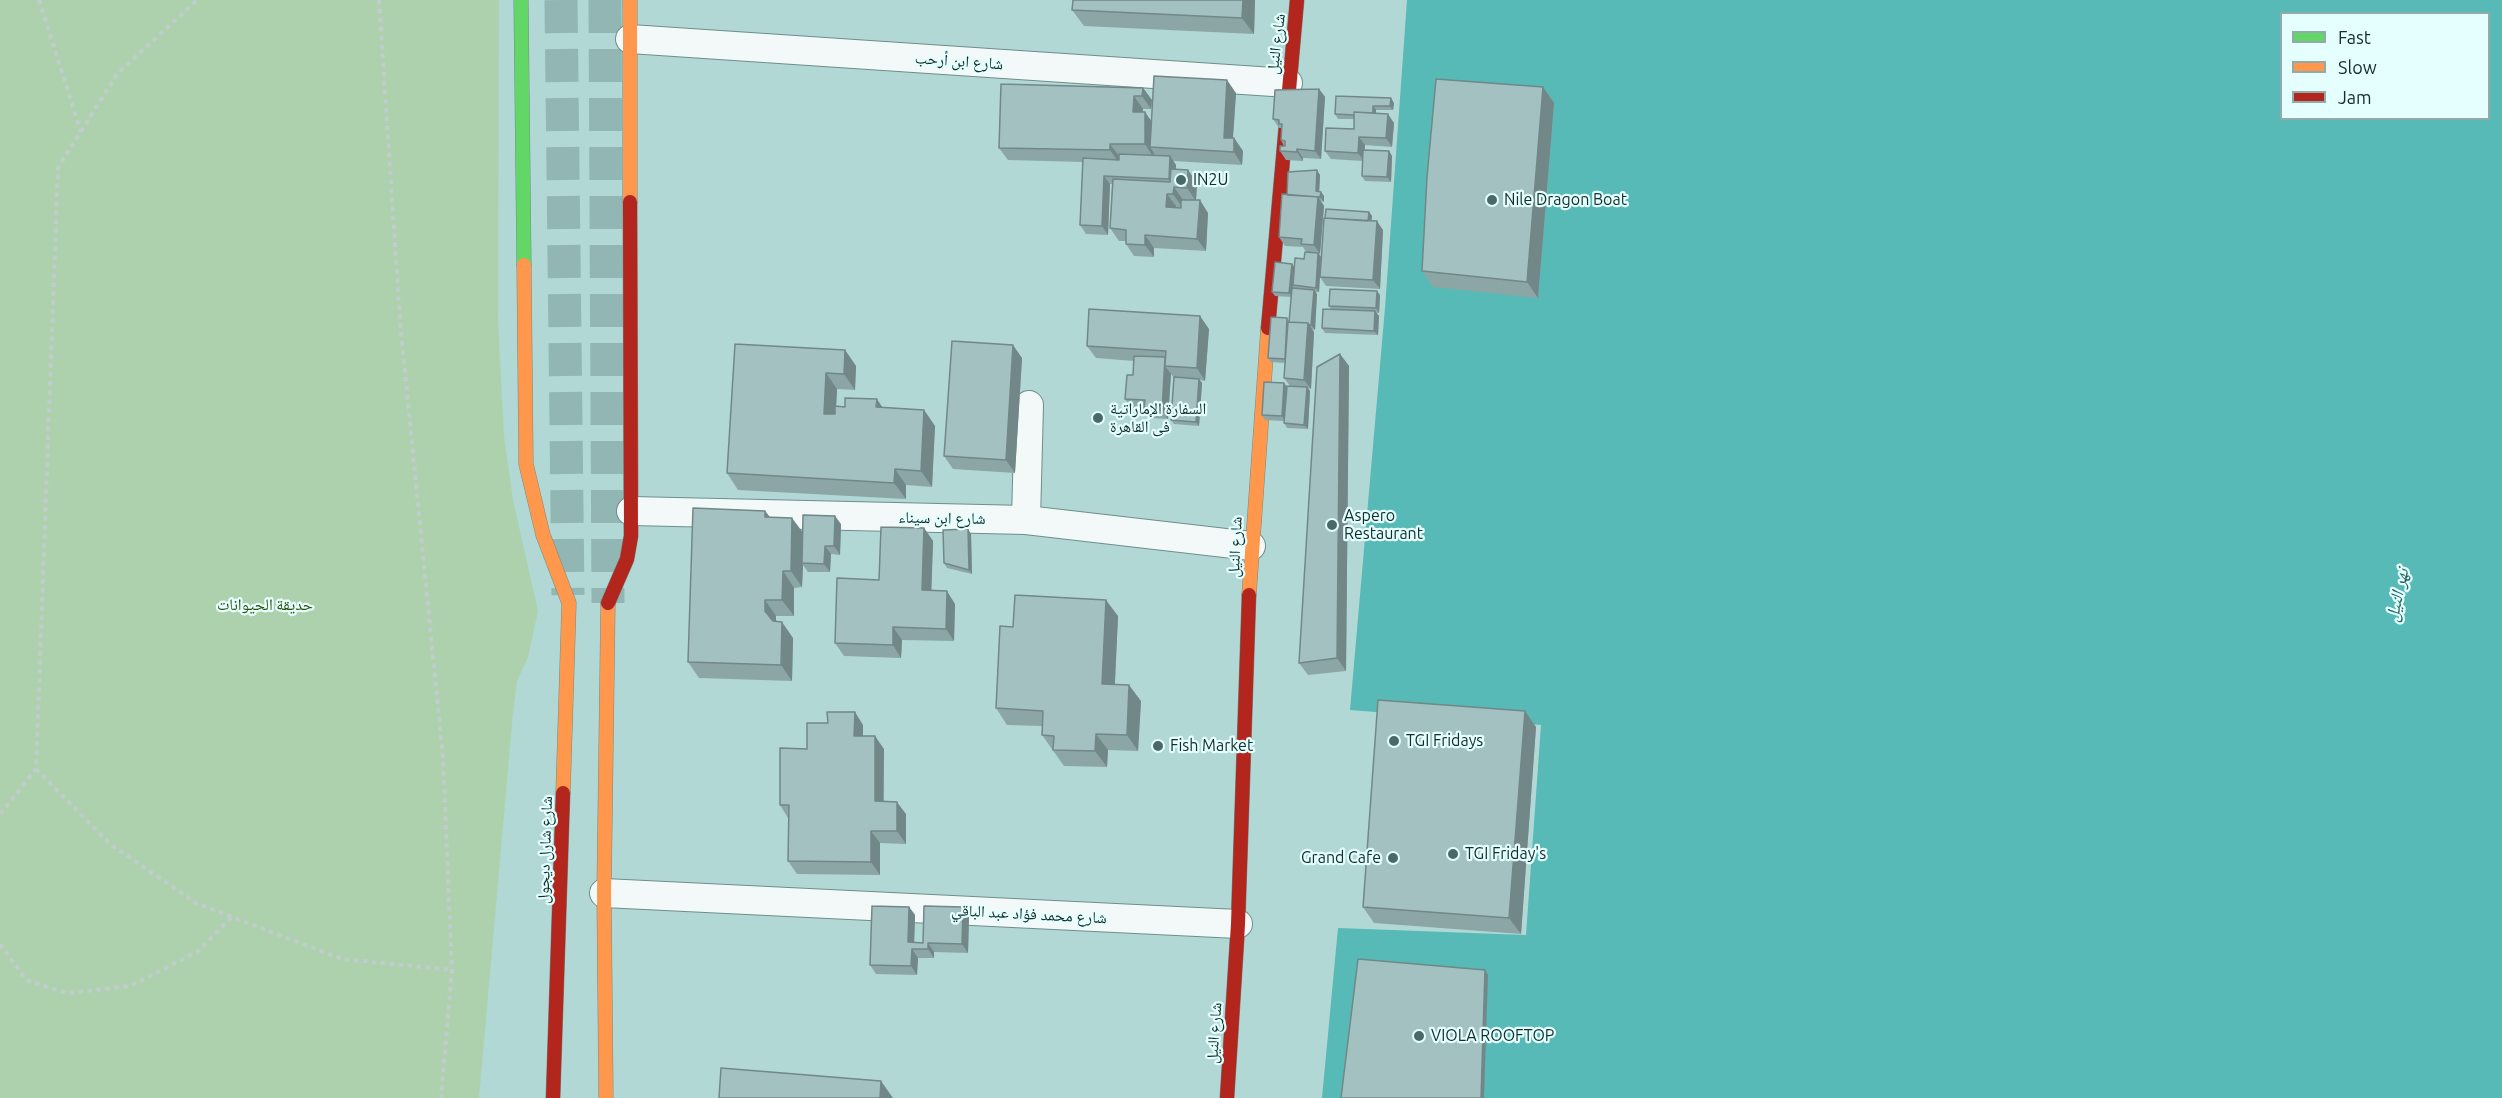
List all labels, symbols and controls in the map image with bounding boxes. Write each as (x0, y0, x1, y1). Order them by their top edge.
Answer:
street label: شارع النيل (1263, 12, 1289, 76)
legend (2280, 12, 2490, 120)
text: Fast (2338, 27, 2371, 47)
street label: شارع ابن أرحب (914, 48, 1004, 74)
text: Slow (2338, 57, 2377, 77)
text: Jam (2338, 87, 2372, 107)
place label: IN2U (1193, 170, 1228, 190)
marker: IN2U (1174, 173, 1188, 187)
place label: Nile Dragon Boat (1504, 190, 1627, 210)
marker: Nile Dragon Boat (1485, 193, 1499, 207)
place label: السفارة الإماراتية فى القاهرة (1110, 399, 1206, 437)
marker: السفارة الإماراتية فى القاهرة (1091, 411, 1105, 425)
place label: Aspero Restaurant (1344, 506, 1423, 544)
street label: شارع ابن سيناء (898, 508, 986, 528)
street label: شارع النيل (1224, 516, 1246, 578)
marker: Aspero Restaurant (1325, 518, 1339, 532)
water label: نهر النيل (2381, 566, 2413, 624)
park label: حديقة الحيوانات (217, 595, 313, 615)
place label: TGI Fridays (1406, 731, 1483, 751)
marker: TGI Fridays (1387, 734, 1401, 748)
place label: Fish Market (1170, 736, 1253, 756)
marker: Fish Market (1151, 739, 1165, 753)
street label: شارع شارل ديجول (534, 796, 556, 904)
place label: TGI Friday's (1465, 844, 1546, 864)
marker: TGI Friday's (1446, 847, 1460, 861)
place label: Grand Cafe (1301, 848, 1381, 868)
marker: Grand Cafe (1386, 851, 1400, 865)
street label: شارع محمد فؤاد عبد الباقي (951, 900, 1107, 928)
street label: شارع النيل (1202, 1002, 1226, 1064)
place label: VIOLA ROOFTOP (1431, 1026, 1554, 1046)
marker: VIOLA ROOFTOP (1412, 1029, 1426, 1043)

